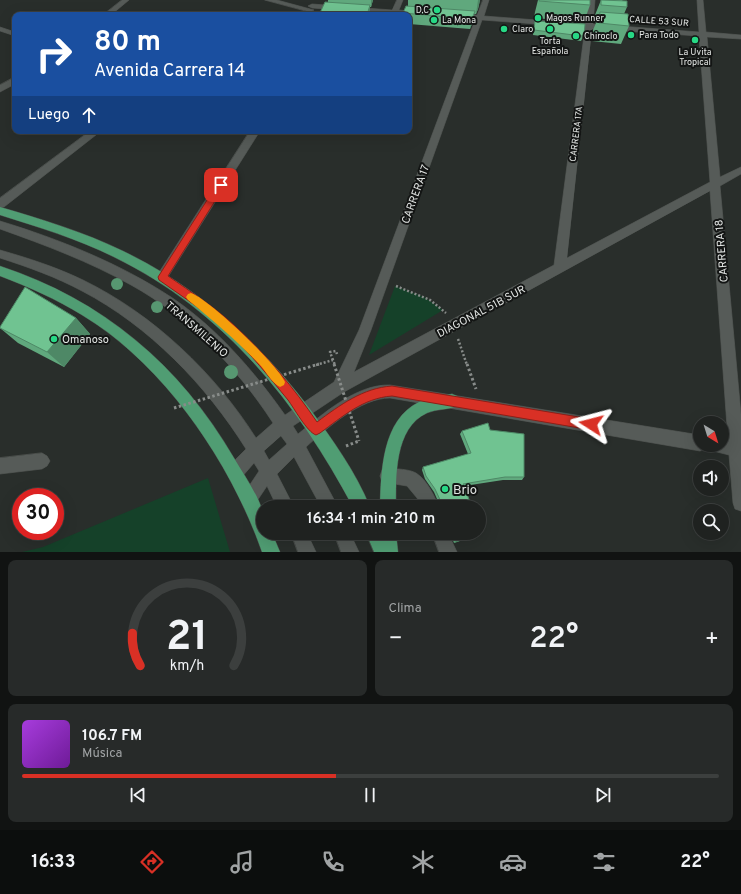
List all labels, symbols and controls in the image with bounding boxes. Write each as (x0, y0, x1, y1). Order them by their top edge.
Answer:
place label: D.C (416, 5, 429, 16)
marker: D.C (432, 5, 442, 15)
marker: Magos Runner (533, 13, 543, 23)
place label: Magos Runner (546, 13, 604, 24)
street label: CALLE 53 SUR (629, 14, 689, 29)
marker: La Mona (429, 15, 439, 25)
place label: La Mona (442, 15, 476, 26)
marker: Claro (499, 24, 509, 34)
place label: Claro (512, 24, 533, 35)
marker: Torta Española (545, 24, 555, 34)
text: 80 m (94, 25, 161, 61)
icon: right (28, 28, 80, 80)
marker: Para Todo (626, 30, 636, 40)
place label: Para Todo (639, 30, 679, 41)
marker: Chiroclo (571, 31, 581, 41)
place label: Chiroclo (584, 31, 618, 42)
marker: La Uvita Tropical (690, 35, 700, 45)
place label: Torta Española (532, 36, 569, 57)
place label: La Uvita Tropical (678, 47, 712, 68)
text: Avenida Carrera 14 (94, 60, 245, 83)
icon: ahead (78, 104, 100, 126)
text: Luego (28, 106, 70, 125)
street label: CARRERA 17A (568, 106, 585, 162)
street label: CARRERA 17 (399, 163, 433, 226)
pin (204, 168, 238, 202)
icon: arrive (210, 174, 232, 196)
street label: CARRERA 18 (712, 219, 732, 283)
street label: DIAGONAL 51B SUR (435, 283, 528, 341)
street label: TRANSMILENIO (162, 299, 231, 361)
place label: Omanoso (62, 333, 109, 347)
marker: Omanoso (49, 334, 59, 344)
position arrow (570, 403, 612, 445)
north arrow (693, 416, 729, 452)
map controls (693, 416, 729, 540)
button: sound (693, 460, 729, 496)
place label: Brio (453, 483, 477, 499)
marker: Brio (440, 484, 450, 494)
speed limit sign: 30 (12, 488, 64, 540)
button: search (693, 504, 729, 540)
text: 16:34 · 1 min · 210 m (307, 510, 435, 529)
text: Clima (389, 601, 422, 617)
text: 21 (166, 612, 208, 665)
text: 22° (529, 621, 578, 658)
text: − (389, 626, 403, 653)
text: + (705, 626, 719, 653)
text: km/h (170, 657, 205, 675)
text: 106.7 FM (82, 727, 142, 746)
text: Música (82, 746, 122, 762)
icon: previous (127, 784, 149, 806)
icon: pause (359, 784, 381, 806)
icon: next (592, 784, 614, 806)
icon: directions (138, 848, 166, 876)
icon: music (228, 848, 256, 876)
icon: phone (319, 848, 347, 876)
icon: climate (409, 848, 437, 876)
icon: car (499, 848, 527, 876)
icon: filters (590, 848, 618, 876)
text: 16:33 (31, 851, 75, 874)
text: 22° (680, 851, 710, 874)

